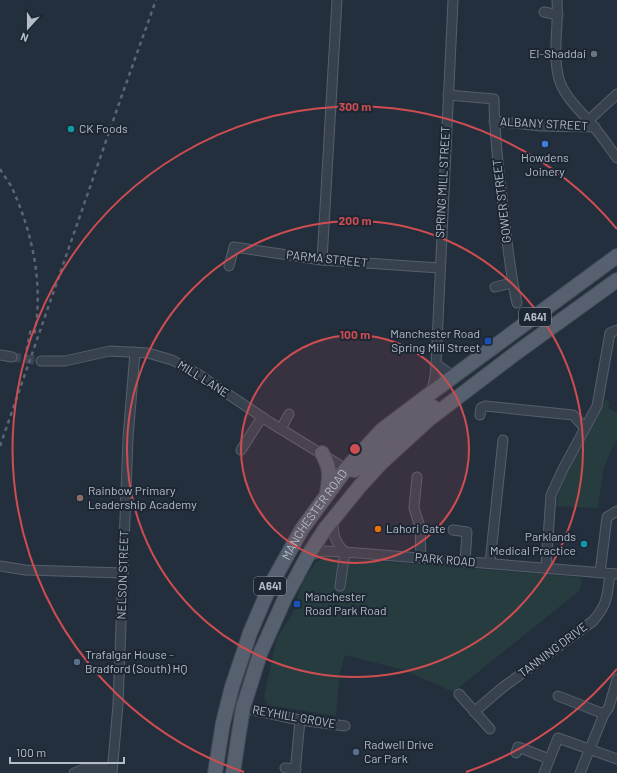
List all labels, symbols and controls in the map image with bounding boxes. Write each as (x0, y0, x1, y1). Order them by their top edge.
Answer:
north arrow (8, 8, 48, 48)
text: N (18, 30, 30, 45)
place label: El-Shaddai (529, 46, 586, 60)
marker: El-Shaddai (589, 49, 599, 59)
text: 300 m (339, 99, 371, 113)
street label: ALBANY STREET (500, 114, 589, 132)
place label: CK Foods (79, 121, 128, 135)
marker: CK Foods (66, 124, 76, 134)
street label: SPRING MILL STREET (432, 125, 452, 238)
marker: Howdens Joinery (540, 139, 550, 149)
place label: Howdens Joinery (521, 150, 569, 178)
street label: GOWER STREET (489, 158, 513, 244)
text: 200 m (339, 213, 371, 227)
street label: PARMA STREET (286, 247, 369, 269)
road number: A641 (519, 308, 551, 326)
place label: Manchester Road Spring Mill Street (390, 326, 480, 354)
text: 100 m (340, 327, 370, 341)
marker: Manchester Road Spring Mill Street (483, 336, 493, 346)
street label: MILL LANE (175, 357, 232, 399)
centre of rings (348, 442, 362, 456)
street label: MANCHESTER ROAD (278, 466, 350, 562)
place label: Rainbow Primary Leadership Academy (88, 483, 197, 511)
marker: Rainbow Primary Leadership Academy (75, 493, 85, 503)
place label: Lahori Gate (386, 521, 446, 535)
marker: Lahori Gate (373, 524, 383, 534)
place label: Parklands Medical Practice (490, 529, 576, 557)
street label: NELSON STREET (113, 530, 131, 620)
marker: Parklands Medical Practice (579, 539, 589, 549)
street label: PARK ROAD (414, 549, 476, 569)
road number: A641 (254, 577, 286, 595)
place label: Manchester Road Park Road (305, 589, 386, 617)
marker: Manchester Road Park Road (292, 599, 302, 609)
street label: TANNING DRIVE (515, 619, 590, 680)
place label: Trafalgar House - Bradford (South) HQ (85, 647, 187, 675)
marker: Trafalgar House - Bradford (South) HQ (72, 657, 82, 667)
street label: REYHILL GROVE (251, 702, 337, 730)
place label: Radwell Drive Car Park (364, 737, 434, 765)
scale bar (10, 739, 124, 765)
text: 100 m (16, 745, 46, 759)
marker: Radwell Drive Car Park (351, 747, 361, 757)

